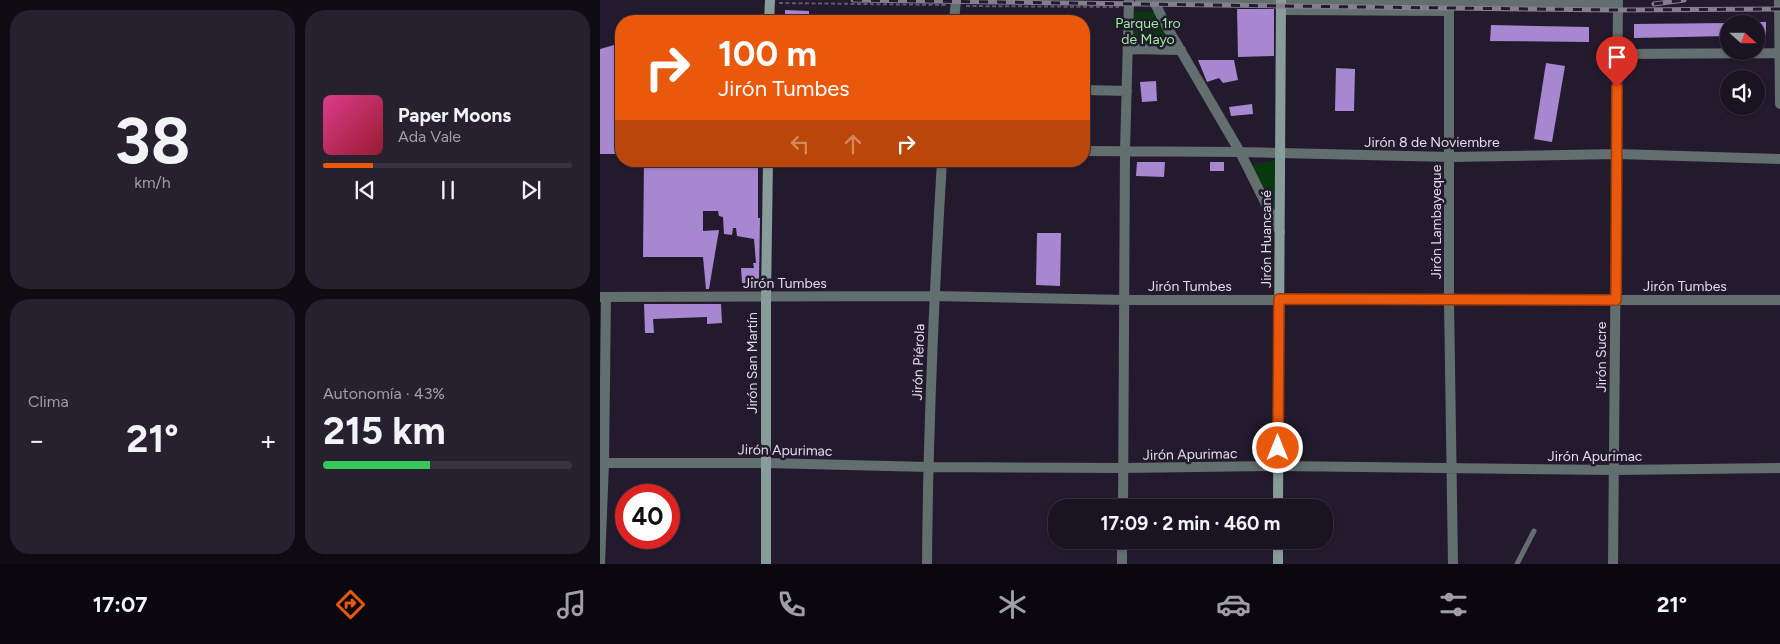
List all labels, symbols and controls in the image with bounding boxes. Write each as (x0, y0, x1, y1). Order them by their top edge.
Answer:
park label: Parque 1ro de Mayo (1115, 15, 1181, 48)
north arrow (1720, 15, 1765, 60)
map controls (1720, 15, 1765, 115)
text: 100 m (718, 33, 817, 75)
icon: right (635, 35, 700, 100)
pin (1596, 36, 1638, 87)
icon: arrive (1603, 43, 1631, 71)
button: sound (1720, 70, 1765, 115)
text: Jirón Tumbes (718, 75, 850, 102)
text: 38 (115, 101, 190, 179)
text: Paper Moons (398, 104, 511, 127)
text: Ada Vale (398, 127, 461, 146)
icon: left (786, 130, 814, 158)
icon: ahead (839, 130, 867, 158)
icon: right (892, 130, 920, 158)
street label: Jirón 8 de Noviembre (1364, 134, 1500, 151)
street label: Jirón Lambayeque (1428, 164, 1445, 279)
text: km/h (134, 173, 171, 192)
icon: previous (351, 176, 379, 204)
icon: pause (434, 176, 462, 204)
icon: next (517, 176, 545, 204)
street label: Jirón Huancané (1258, 190, 1275, 288)
street label: Jirón Tumbes (743, 275, 827, 292)
street label: Jirón Tumbes (1148, 278, 1232, 295)
street label: Jirón Tumbes (1643, 278, 1727, 295)
street label: Jirón San Martín (744, 312, 761, 414)
street label: Jirón Sucre (1593, 321, 1610, 392)
street label: Jirón Piérola (909, 323, 928, 401)
text: Autonomía · 43% (323, 384, 445, 403)
text: Clima (28, 392, 69, 411)
text: 215 km (323, 408, 446, 454)
text: 21° (126, 416, 179, 462)
position arrow (1251, 421, 1303, 473)
text: − (28, 423, 45, 457)
text: + (260, 423, 277, 457)
street label: Jirón Apurimac (737, 441, 833, 460)
street label: Jirón Apurimac (1142, 445, 1238, 464)
street label: Jirón Apurimac (1548, 448, 1643, 465)
speed limit sign: 40 (615, 484, 680, 549)
text: 17:09 · 2 min · 460 m (1101, 512, 1280, 535)
icon: directions (333, 587, 368, 622)
icon: music (554, 587, 589, 622)
icon: phone (774, 587, 809, 622)
icon: climate (995, 587, 1030, 622)
icon: car (1216, 587, 1251, 622)
icon: filters (1436, 587, 1471, 622)
text: 17:07 (93, 591, 147, 618)
text: 21° (1657, 591, 1687, 618)

